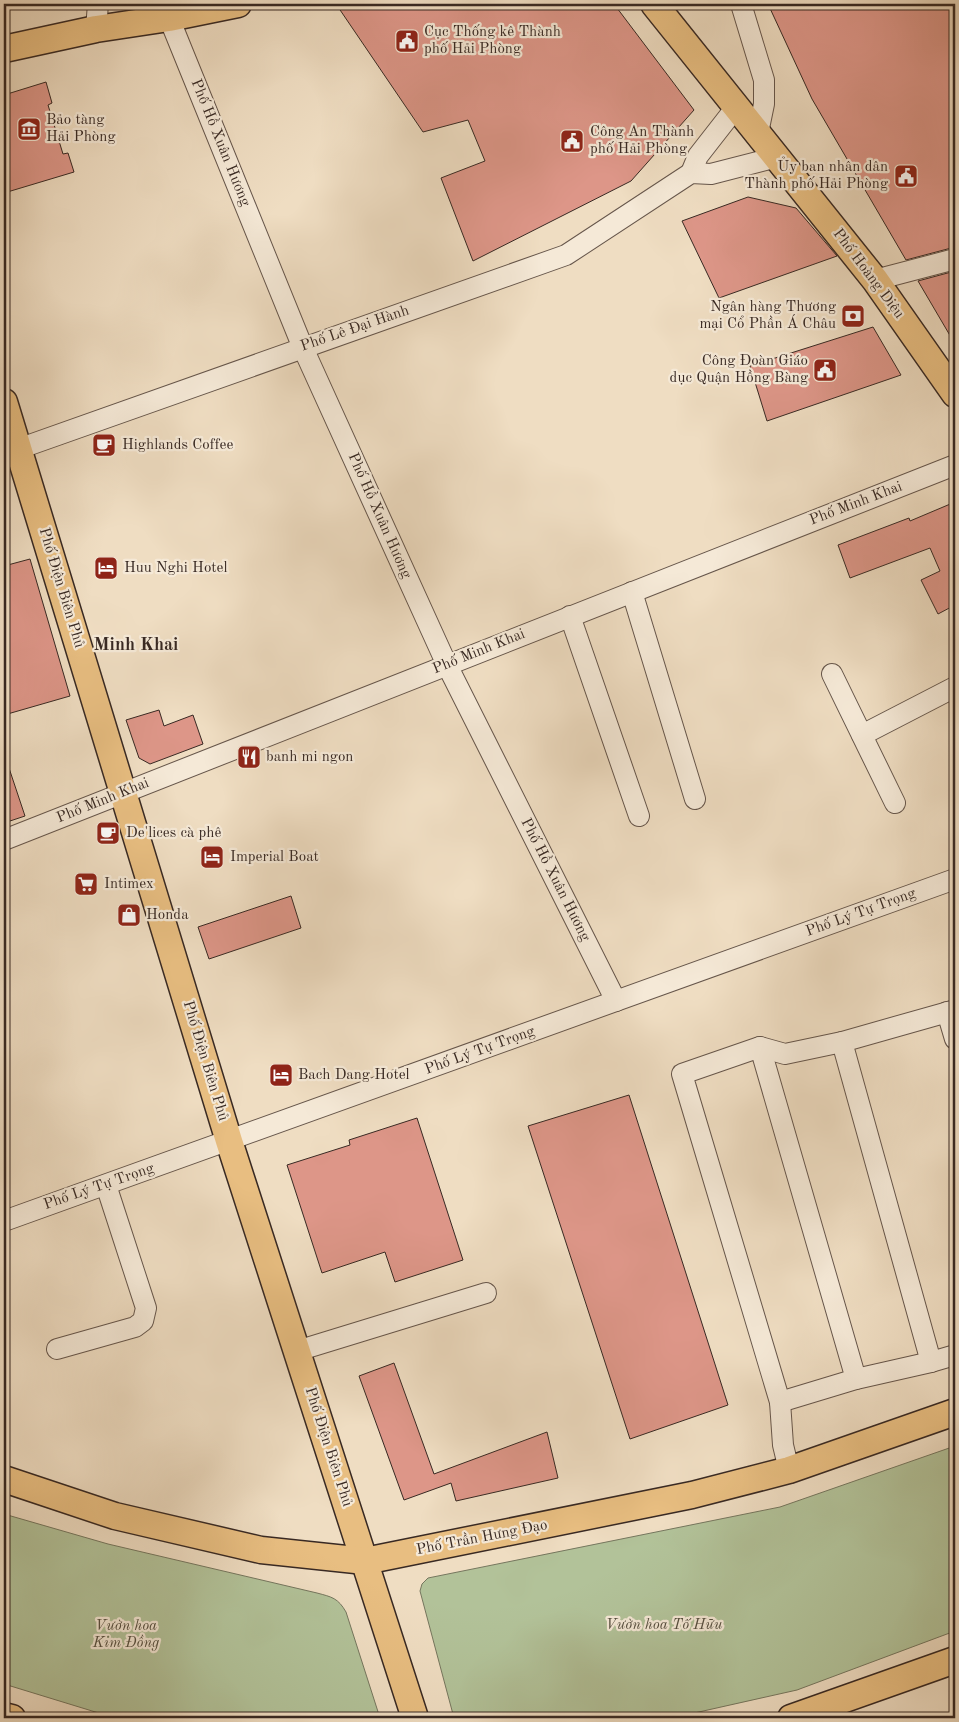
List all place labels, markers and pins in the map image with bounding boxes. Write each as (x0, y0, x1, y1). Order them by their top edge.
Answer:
place label: Cục Thống kê Thành phố Hải Phòng (424, 24, 561, 57)
public building icon: Cục Thống kê Thành phố Hải Phòng (394, 28, 420, 54)
place label: Bảo tàng Hải Phòng (46, 113, 115, 145)
museum icon: Bảo tàng Hải Phòng (16, 116, 42, 142)
place label: Công An Thành phố Hải Phòng (590, 125, 694, 157)
public building icon: Công An Thành phố Hải Phòng (559, 128, 585, 154)
place label: Ủy ban nhân dân Thành phố Hải Phòng (744, 156, 888, 192)
public building icon: Ủy ban nhân dân Thành phố Hải Phòng (893, 163, 919, 189)
place label: Ngân hàng Thương mại Cổ Phần Á Châu (699, 300, 836, 332)
bank icon: Ngân hàng Thương mại Cổ Phần Á Châu (840, 303, 866, 329)
place label: Công Đoàn Giáo dục Quận Hồng Bàng (670, 354, 808, 386)
public building icon: Công Đoàn Giáo dục Quận Hồng Bàng (812, 357, 838, 383)
cafe icon: Highlands Coffee (91, 432, 117, 458)
place label: Highlands Coffee (122, 438, 234, 453)
hotel icon: Huu Nghi Hotel (93, 555, 119, 581)
place label: Huu Nghi Hotel (124, 561, 228, 576)
restaurant icon: banh mi ngon (236, 744, 262, 770)
place label: banh mi ngon (266, 750, 353, 765)
cafe icon: De'lices cà phê (95, 820, 121, 846)
place label: De'lices cà phê (126, 826, 222, 841)
hotel icon: Imperial Boat (199, 844, 225, 870)
place label: Imperial Boat (230, 850, 319, 865)
supermarket icon: Intimex (73, 871, 99, 897)
place label: Intimex (104, 877, 154, 892)
shop icon: Honda (116, 902, 142, 928)
place label: Honda (146, 908, 189, 923)
hotel icon: Bach Dang Hotel (268, 1062, 294, 1088)
place label: Bach Dang Hotel (298, 1068, 410, 1083)

